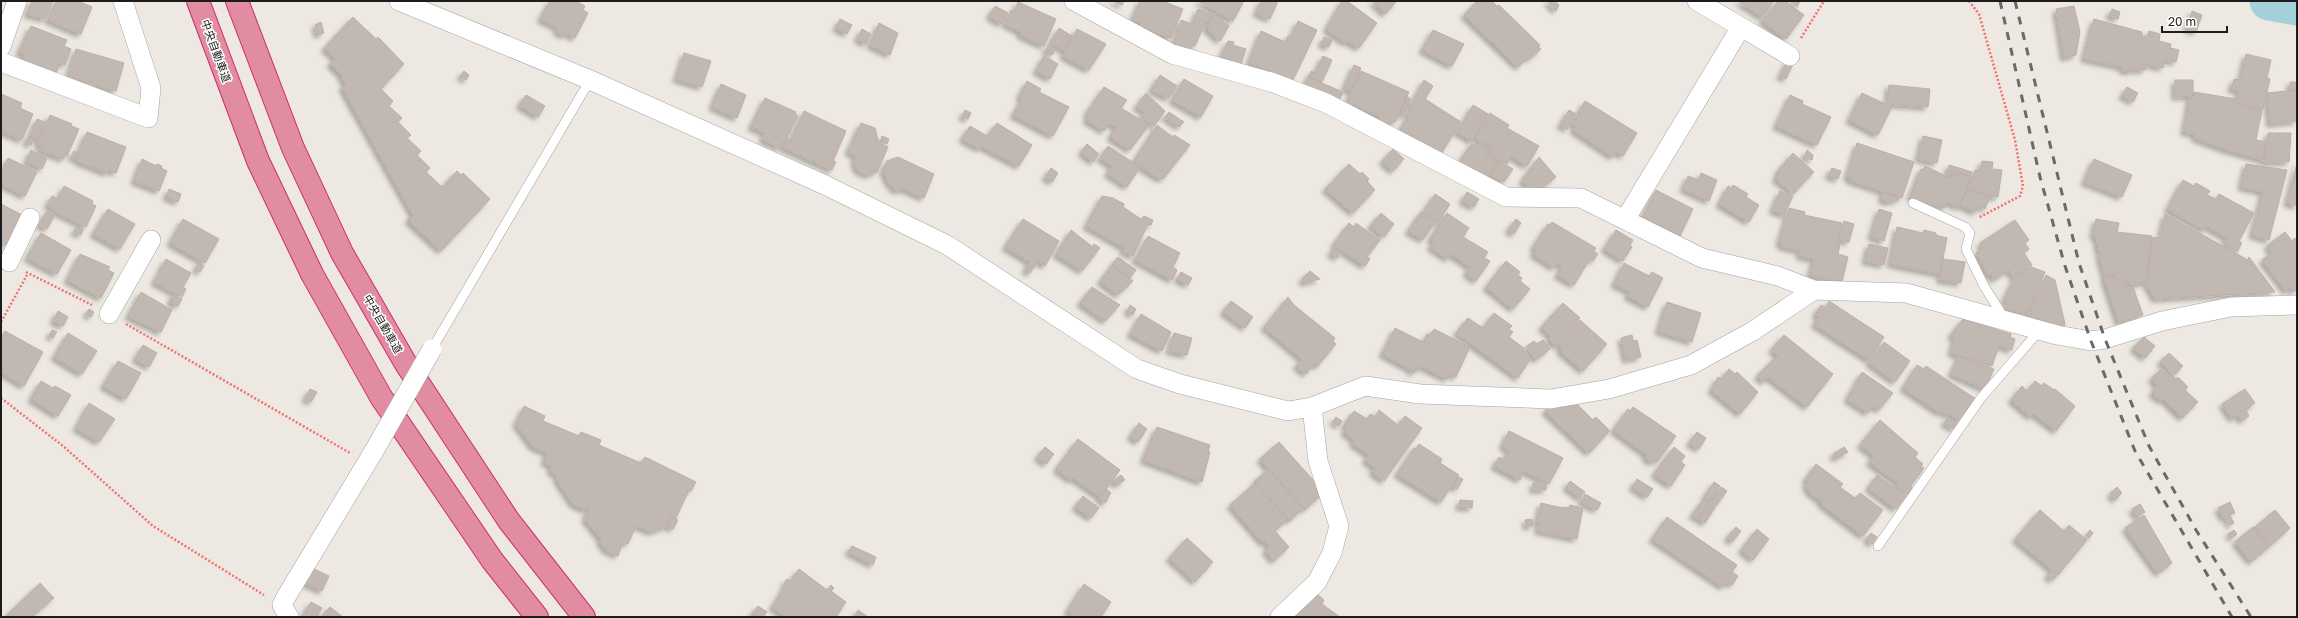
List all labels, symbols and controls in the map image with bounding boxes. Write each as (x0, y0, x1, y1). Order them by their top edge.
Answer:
scale bar (2162, 8, 2227, 34)
text: 20 m (2168, 14, 2196, 29)
street label: 中央自動車道 (199, 18, 234, 84)
street label: 中央自動車道 (361, 292, 406, 356)

